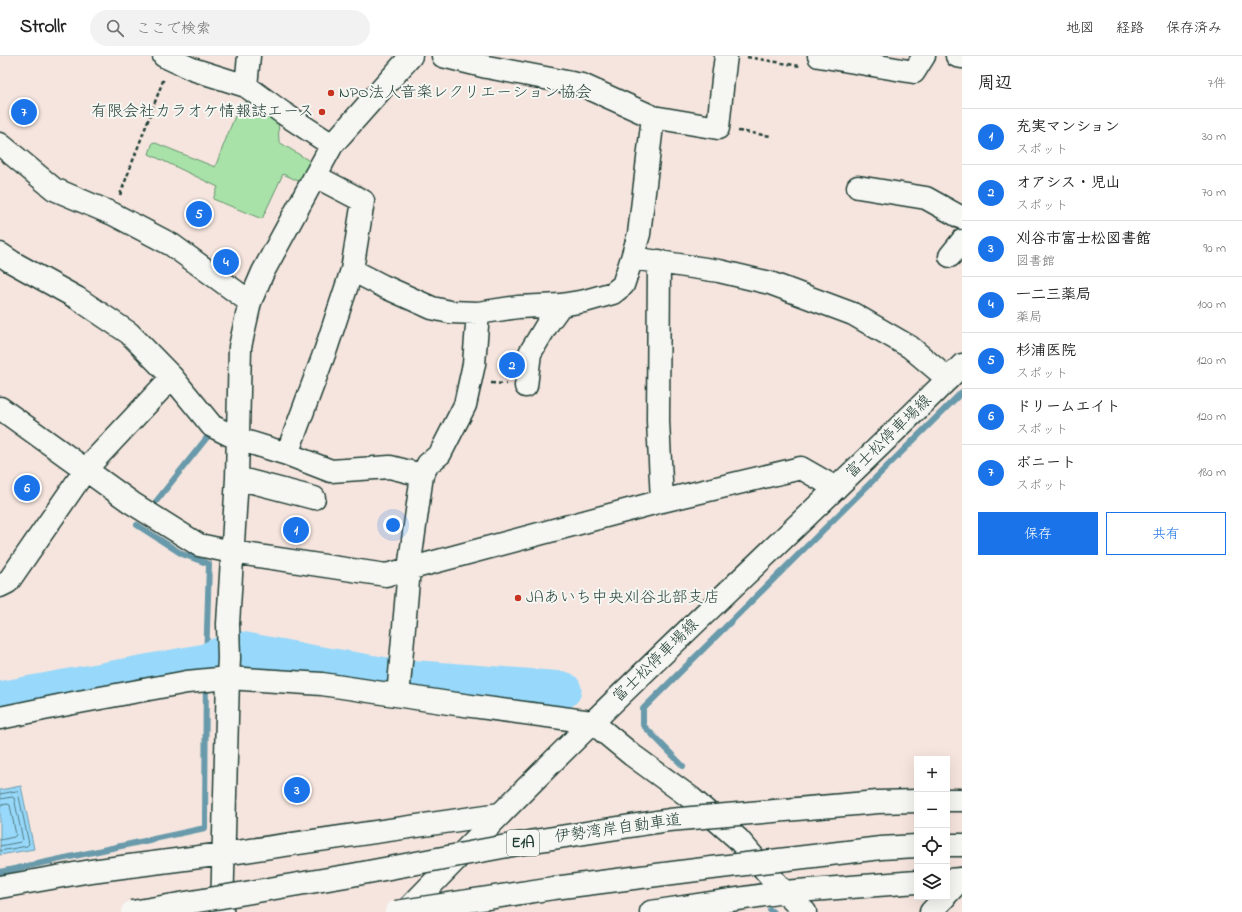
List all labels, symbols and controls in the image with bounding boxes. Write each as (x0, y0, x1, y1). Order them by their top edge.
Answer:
search box (90, 10, 370, 46)
text: Strollr (20, 14, 66, 41)
icon: search (104, 17, 126, 39)
text: ここで検索 (136, 18, 211, 40)
text: 地図 (1066, 18, 1094, 39)
text: 経路 (1116, 18, 1144, 39)
text: 保存済み (1166, 18, 1222, 39)
text: 周辺 (978, 71, 1012, 96)
text: 7件 (1208, 74, 1226, 93)
place label: NPO法人音楽レクリエーション協会 (339, 81, 592, 105)
marker: NPO法人音楽レクリエーション協会 (326, 88, 336, 98)
pin: 7 (11, 97, 37, 127)
place label: 有限会社カラオケ情報誌エース (91, 100, 314, 124)
marker: 有限会社カラオケ情報誌エース (317, 107, 327, 117)
text: 充実マンション (1016, 116, 1120, 138)
text: 1 (989, 127, 993, 146)
text: 30 m (1202, 127, 1226, 146)
text: スポット (1016, 140, 1068, 159)
text: オアシス・児山 (1016, 172, 1121, 194)
text: 2 (988, 183, 994, 202)
text: 70 m (1202, 183, 1226, 202)
text: スポット (1016, 196, 1068, 215)
pin: 5 (186, 199, 212, 229)
text: 刈谷市富士松図書館 (1016, 228, 1151, 250)
text: 3 (988, 239, 994, 258)
text: 90 m (1203, 239, 1226, 258)
pin: 4 (213, 247, 239, 277)
text: 図書館 (1016, 252, 1055, 271)
text: 一二三薬局 (1016, 284, 1091, 306)
text: 4 (988, 295, 994, 314)
text: 100 m (1197, 295, 1226, 314)
text: 薬局 (1016, 308, 1042, 327)
text: 杉浦医院 (1016, 340, 1076, 362)
pin: 2 (499, 350, 525, 380)
text: 5 (987, 351, 995, 370)
text: 120 m (1196, 351, 1226, 370)
text: スポット (1016, 364, 1068, 383)
street label: 富士松停車場線 (840, 389, 938, 485)
text: ドリームエイト (1016, 396, 1120, 418)
text: 6 (988, 407, 994, 426)
text: 120 m (1196, 407, 1226, 426)
text: スポット (1016, 420, 1068, 439)
text: ボニート (1016, 452, 1076, 474)
text: 7 (988, 463, 994, 482)
text: 180 m (1198, 463, 1226, 482)
pin: 6 (14, 473, 40, 503)
text: スポット (1016, 476, 1068, 495)
button: 保存 (978, 512, 1098, 555)
button: 共有 (1106, 512, 1226, 555)
pin: 1 (283, 515, 309, 545)
your location (383, 515, 403, 535)
place label: JAあいち中央刈谷北部支店 (526, 586, 720, 610)
marker: JAあいち中央刈谷北部支店 (513, 593, 523, 603)
street label: 富士松停車場線 (607, 613, 705, 709)
map controls (914, 756, 950, 900)
button: + (914, 756, 950, 792)
pin: 3 (284, 775, 310, 805)
button: − (914, 792, 950, 828)
street label: 伊勢湾岸自動車道 (553, 808, 683, 850)
button: locate (914, 828, 950, 864)
road number: E1A (507, 830, 539, 856)
button: layers (914, 864, 950, 900)

